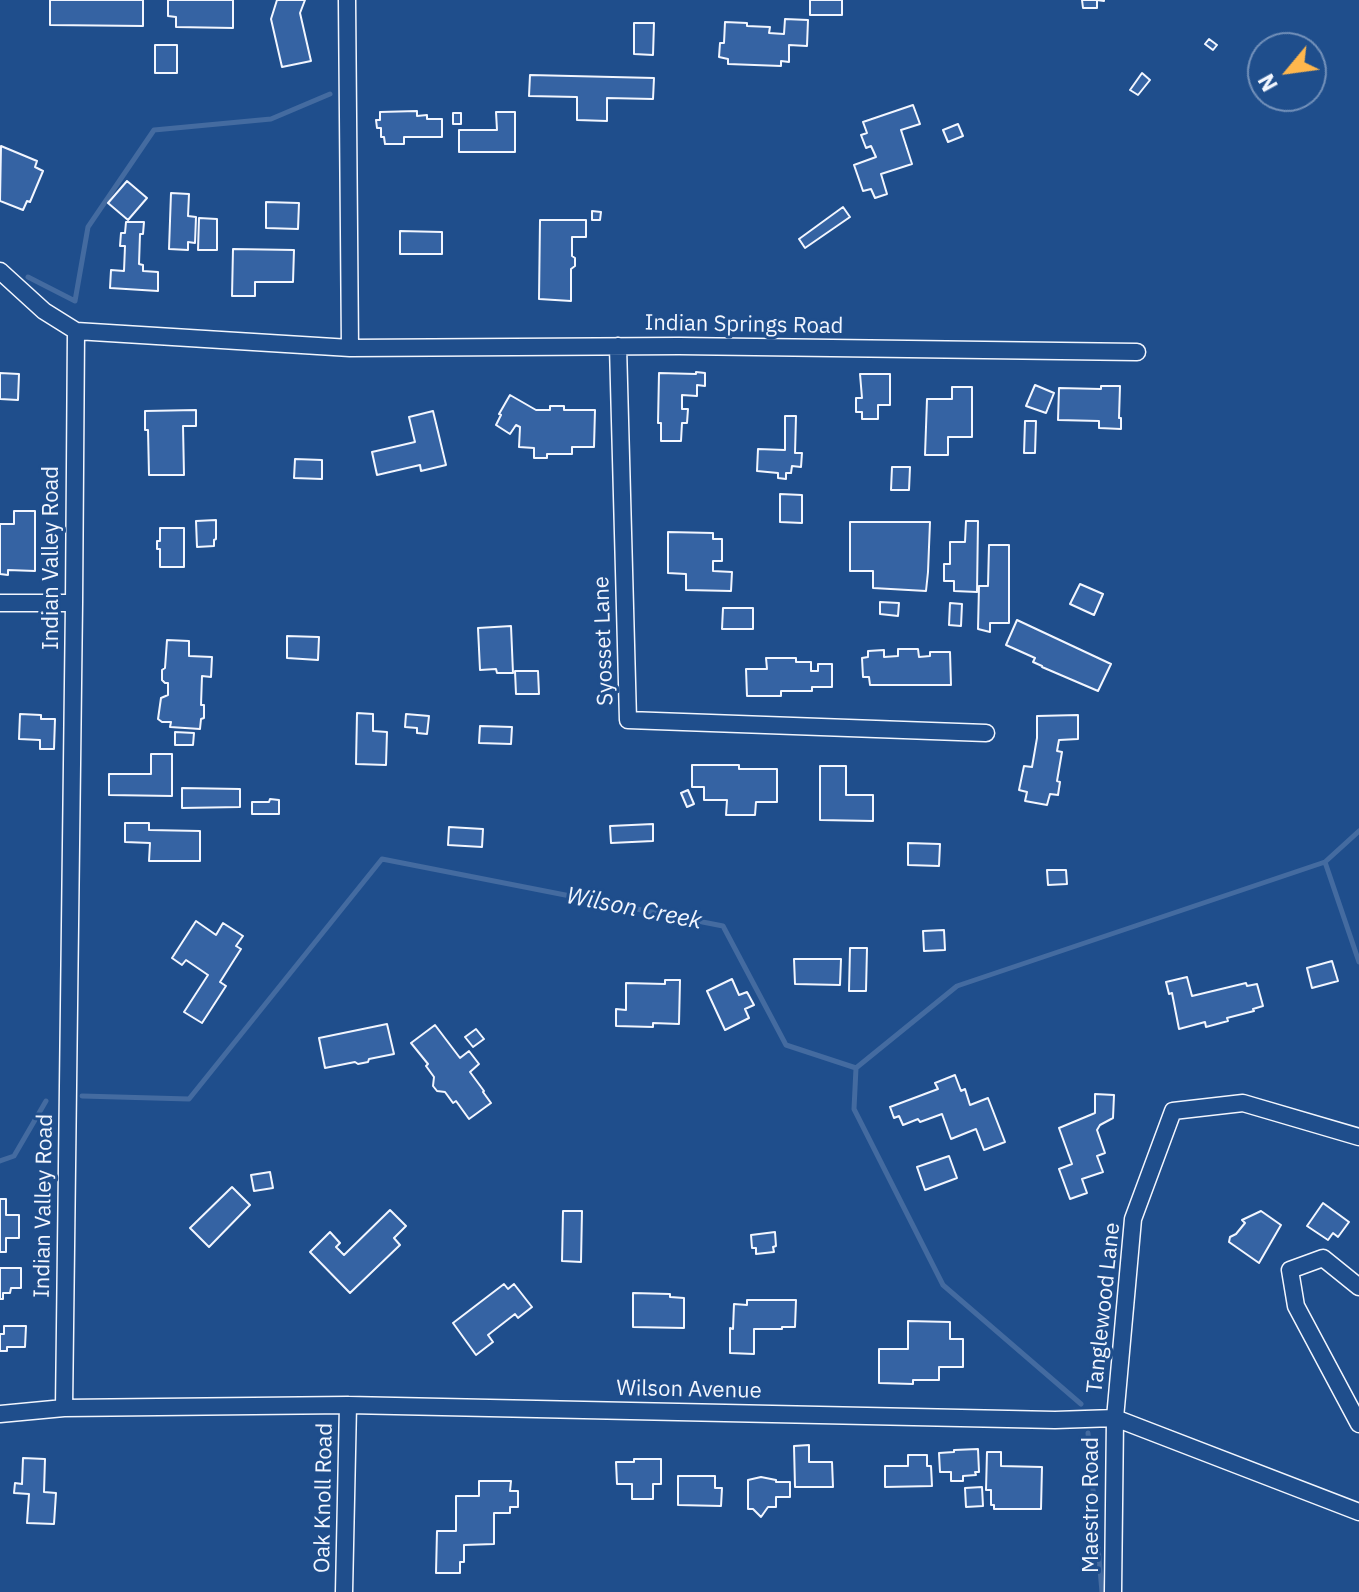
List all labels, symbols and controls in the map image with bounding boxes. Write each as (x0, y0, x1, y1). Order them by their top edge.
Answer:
north arrow (1247, 32, 1327, 112)
text: N (1251, 69, 1284, 97)
street label: Indian Springs Road (644, 310, 844, 340)
street label: Indian Valley Road (39, 466, 65, 650)
street label: Syosset Lane (589, 576, 619, 706)
water label: Wilson Creek (564, 882, 704, 936)
street label: Indian Valley Road (29, 1114, 59, 1298)
street label: Tanglewood Lane (1082, 1221, 1126, 1395)
street label: Wilson Avenue (616, 1376, 762, 1404)
street label: Oak Knoll Road (309, 1423, 339, 1573)
street label: Maestro Road (1079, 1437, 1105, 1573)

